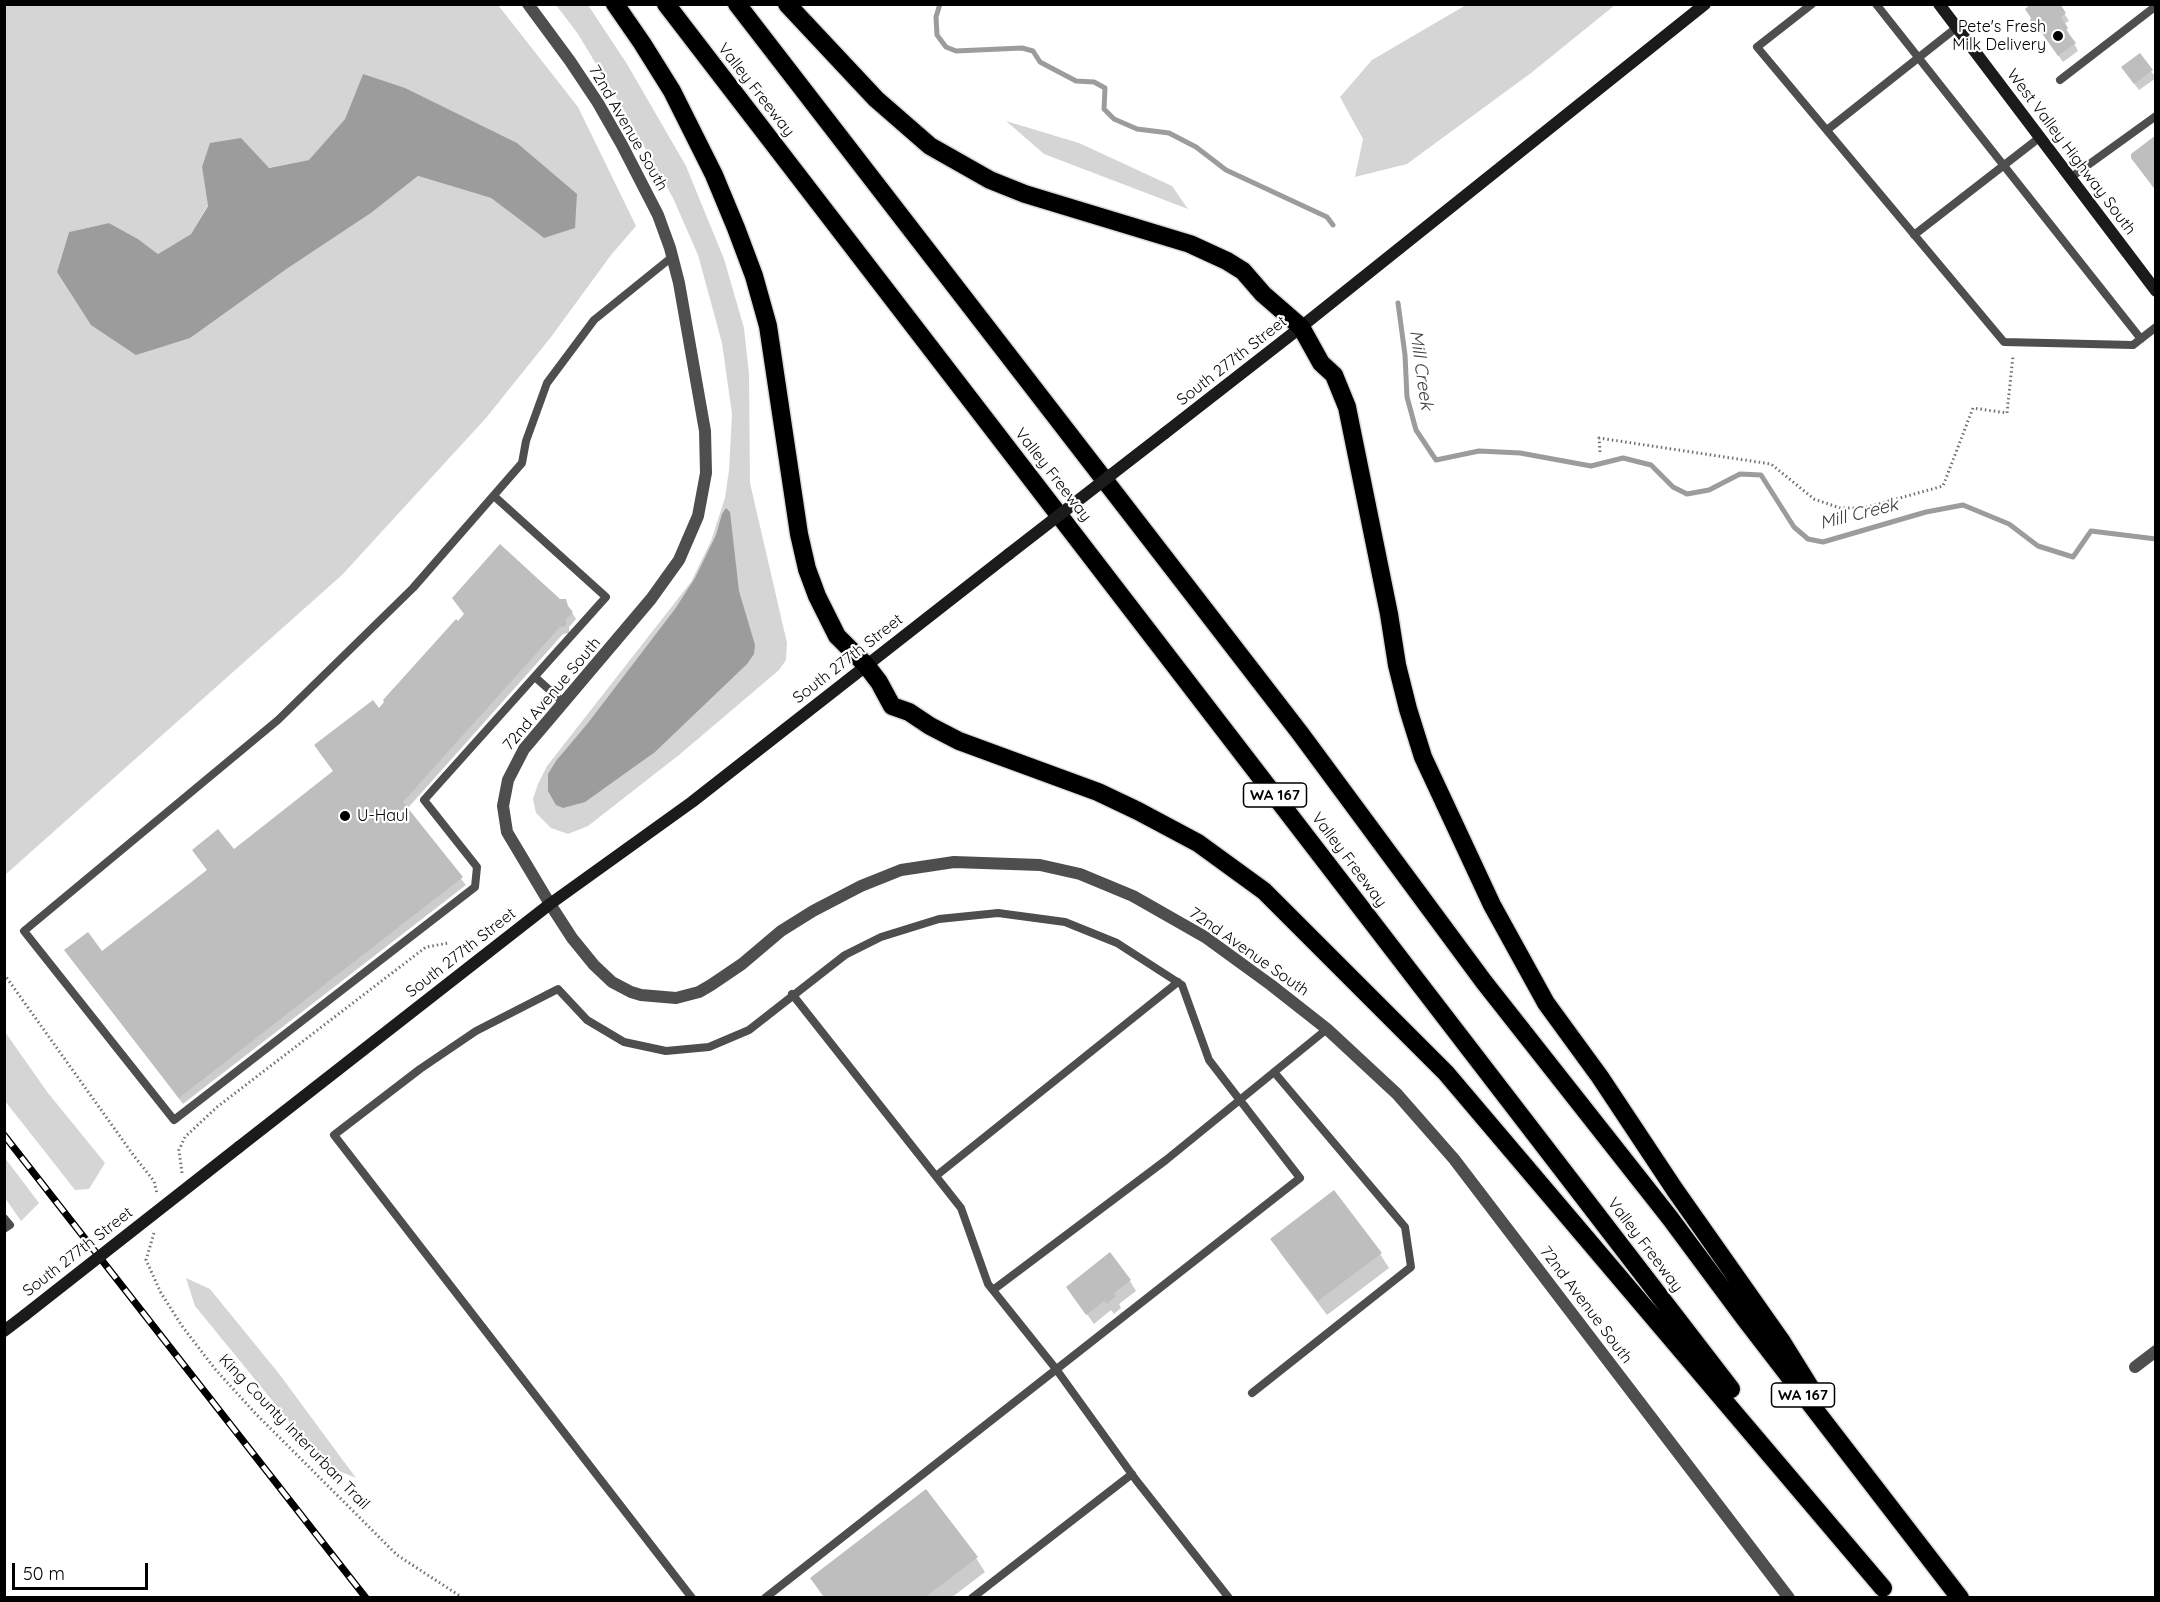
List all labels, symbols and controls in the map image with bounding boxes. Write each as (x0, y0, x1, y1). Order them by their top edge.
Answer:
place label: Pete's Fresh Milk Delivery (1952, 17, 2046, 55)
marker: Pete's Fresh Milk Delivery (2051, 29, 2065, 43)
street label: Valley Freeway (714, 39, 798, 141)
street label: 72nd Avenue South (584, 62, 672, 194)
street label: West Valley Highway South (2002, 65, 2140, 239)
street label: South 277th Street (1173, 312, 1291, 410)
water label: Mill Creek (1405, 329, 1437, 411)
street label: Valley Freeway (1011, 424, 1095, 526)
water label: Mill Creek (1817, 494, 1901, 534)
street label: South 277th Street (789, 610, 907, 708)
street label: 72nd Avenue South (499, 634, 605, 754)
road number: WA 167 (1244, 783, 1306, 807)
place label: U-Haul (357, 806, 408, 826)
marker: U-Haul (338, 809, 352, 823)
street label: Valley Freeway (1307, 809, 1391, 911)
street label: 72nd Avenue South (1185, 903, 1313, 1001)
street label: South 277th Street (402, 904, 520, 1002)
street label: Valley Freeway (1603, 1194, 1687, 1296)
street label: South 277th Street (19, 1203, 137, 1301)
street label: 72nd Avenue South (1536, 1243, 1636, 1367)
street label: King County Interurban Trail (215, 1350, 373, 1514)
road number: WA 167 (1772, 1383, 1834, 1407)
scale bar (15, 1551, 152, 1589)
text: 50 m (23, 1562, 65, 1585)

